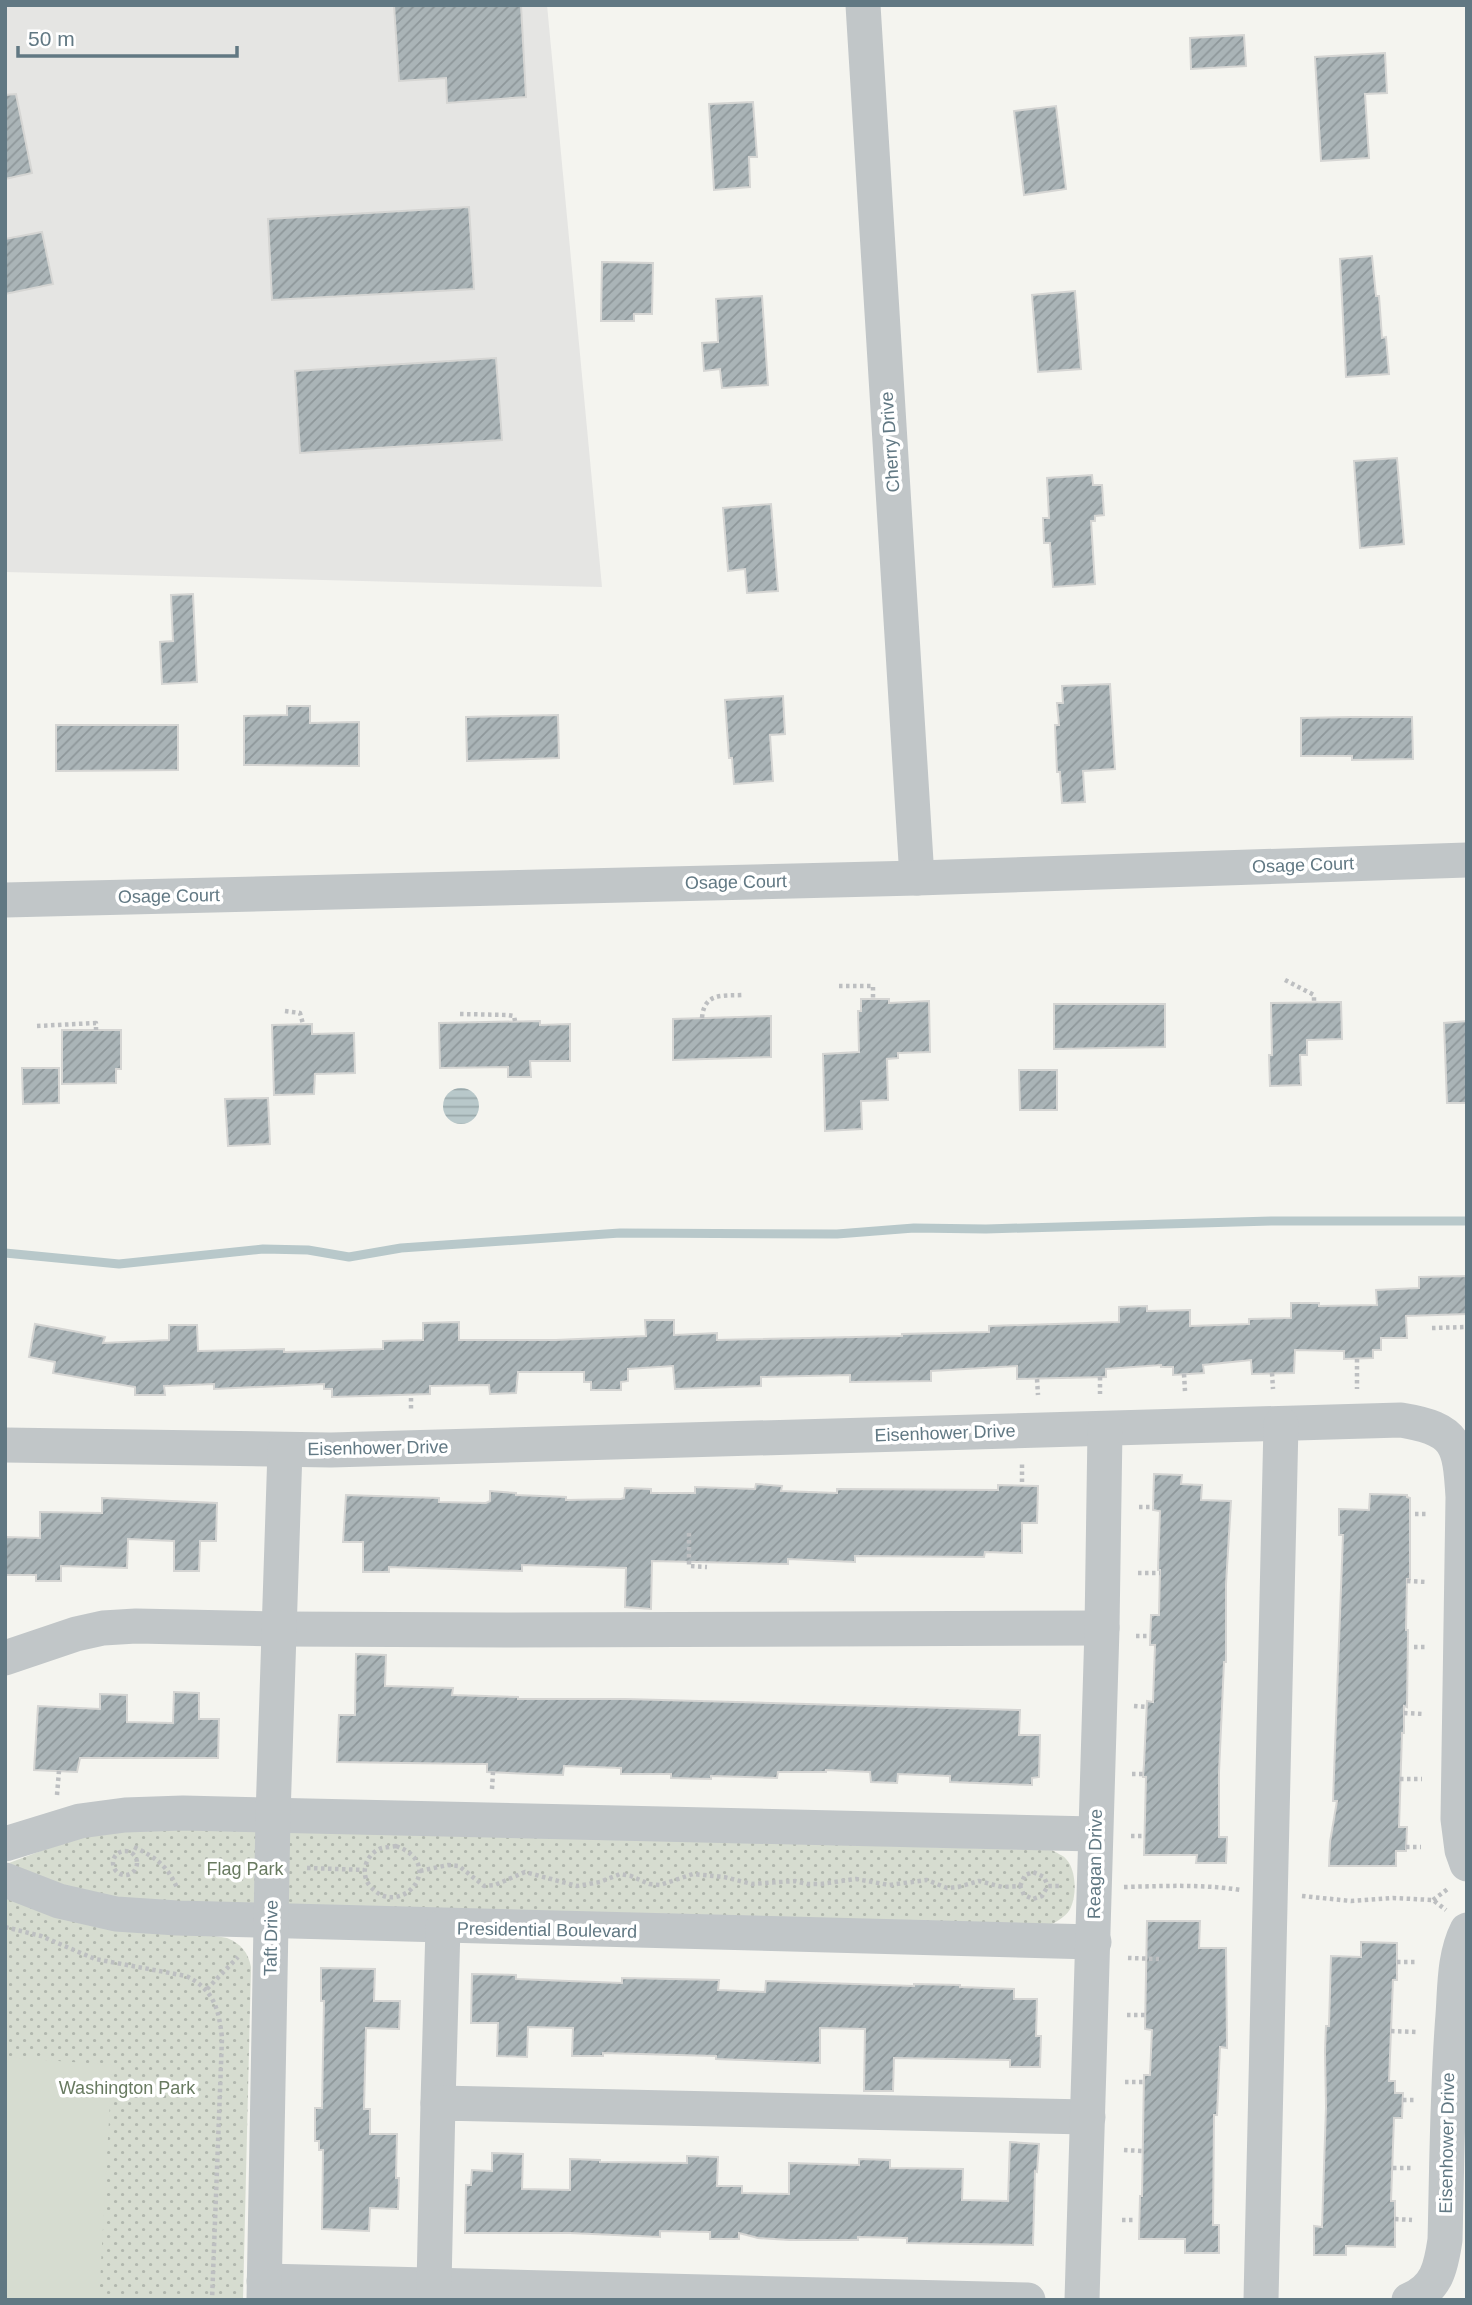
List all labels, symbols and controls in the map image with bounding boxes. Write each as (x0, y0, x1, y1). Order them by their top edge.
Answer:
scale bar (18, 14, 236, 58)
text: 50 m (28, 27, 75, 50)
street label: Cherry Drive (877, 391, 903, 493)
street label: Osage Court (1252, 853, 1354, 877)
street label: Osage Court (685, 871, 787, 893)
street label: Osage Court (118, 885, 220, 907)
street label: Eisenhower Drive (874, 1421, 1016, 1445)
street label: Eisenhower Drive (307, 1437, 449, 1459)
street label: Reagan Drive (1084, 1809, 1106, 1919)
park label: Flag Park (206, 1859, 285, 1879)
street label: Taft Drive (260, 1900, 282, 1976)
street label: Presidential Boulevard (457, 1918, 637, 1942)
street label: Eisenhower Drive (1436, 2072, 1458, 2214)
park label: Washington Park (59, 2078, 196, 2098)

